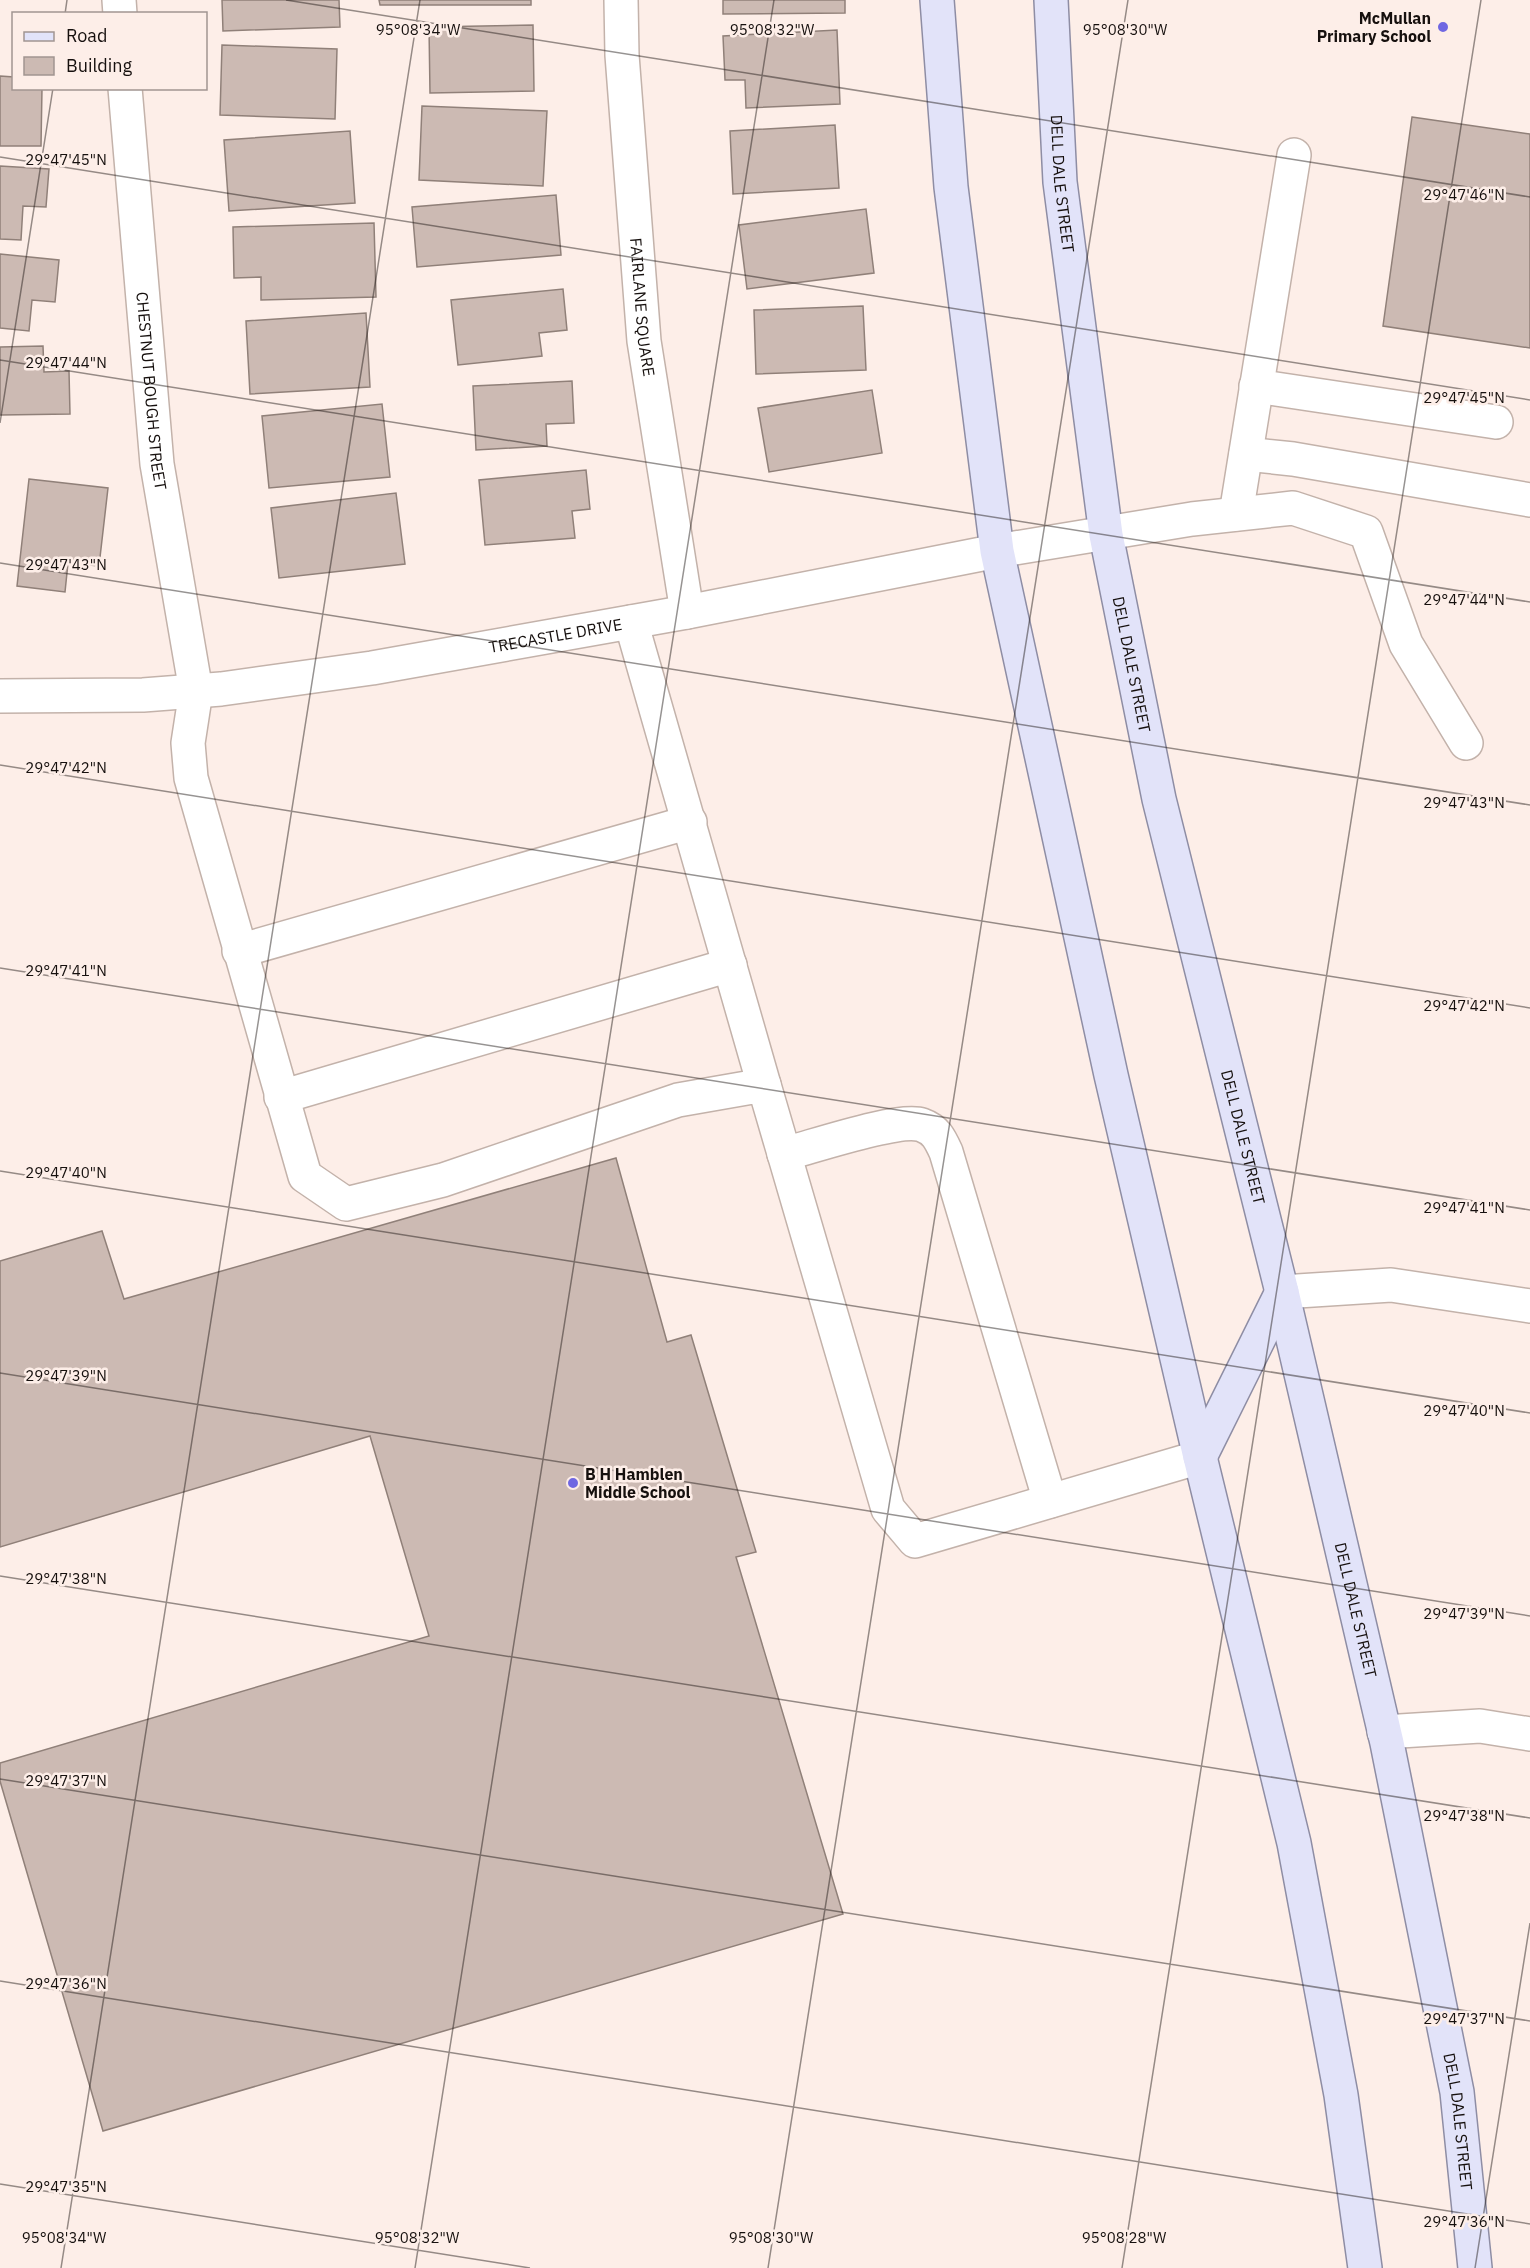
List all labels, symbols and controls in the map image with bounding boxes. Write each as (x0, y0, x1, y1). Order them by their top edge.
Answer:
place label: McMullan Primary School (1317, 8, 1431, 46)
legend (12, 12, 207, 90)
text: 95°08'34"W (376, 20, 461, 39)
text: 95°08'32"W (730, 20, 815, 39)
text: 95°08'30"W (1083, 20, 1168, 39)
marker: McMullan Primary School (1436, 20, 1450, 34)
text: Road (66, 24, 107, 47)
text: Building (66, 54, 133, 77)
street label: DELL DALE STREET (1047, 114, 1079, 254)
text: 29°47'45"N (25, 150, 107, 169)
text: 29°47'46"N (1423, 185, 1505, 204)
street label: FAIRLANE SQUARE (626, 237, 659, 378)
street label: CHESTNUT BOUGH STREET (132, 291, 171, 492)
text: 29°47'44"N (25, 353, 107, 372)
text: 29°47'45"N (1423, 388, 1505, 407)
text: 29°47'43"N (25, 555, 107, 574)
text: 29°47'44"N (1423, 590, 1505, 609)
street label: DELL DALE STREET (1109, 595, 1155, 734)
street label: TRECASTLE DRIVE (487, 614, 624, 657)
text: 29°47'42"N (25, 758, 107, 777)
text: 29°47'43"N (1423, 793, 1505, 812)
text: 29°47'41"N (25, 961, 107, 980)
text: 29°47'42"N (1423, 996, 1505, 1015)
street label: DELL DALE STREET (1217, 1068, 1270, 1207)
text: 29°47'40"N (25, 1163, 107, 1182)
text: 29°47'41"N (1423, 1198, 1505, 1217)
text: 29°47'39"N (25, 1366, 107, 1385)
text: 29°47'40"N (1423, 1401, 1505, 1420)
place label: B H Hamblen Middle School (585, 1464, 691, 1502)
marker: B H Hamblen Middle School (566, 1476, 580, 1490)
street label: DELL DALE STREET (1331, 1540, 1381, 1679)
text: 29°47'38"N (25, 1569, 107, 1588)
text: 29°47'39"N (1423, 1604, 1505, 1623)
text: 29°47'37"N (25, 1771, 107, 1790)
text: 29°47'38"N (1423, 1806, 1505, 1825)
text: 29°47'36"N (25, 1974, 107, 1993)
text: 29°47'37"N (1423, 2009, 1505, 2028)
street label: DELL DALE STREET (1439, 2051, 1477, 2191)
text: 29°47'35"N (25, 2177, 107, 2196)
text: 29°47'36"N (1423, 2212, 1505, 2231)
text: 95°08'34"W (22, 2228, 107, 2247)
text: 95°08'32"W (375, 2228, 460, 2247)
text: 95°08'30"W (729, 2228, 814, 2247)
text: 95°08'28"W (1082, 2228, 1167, 2247)

